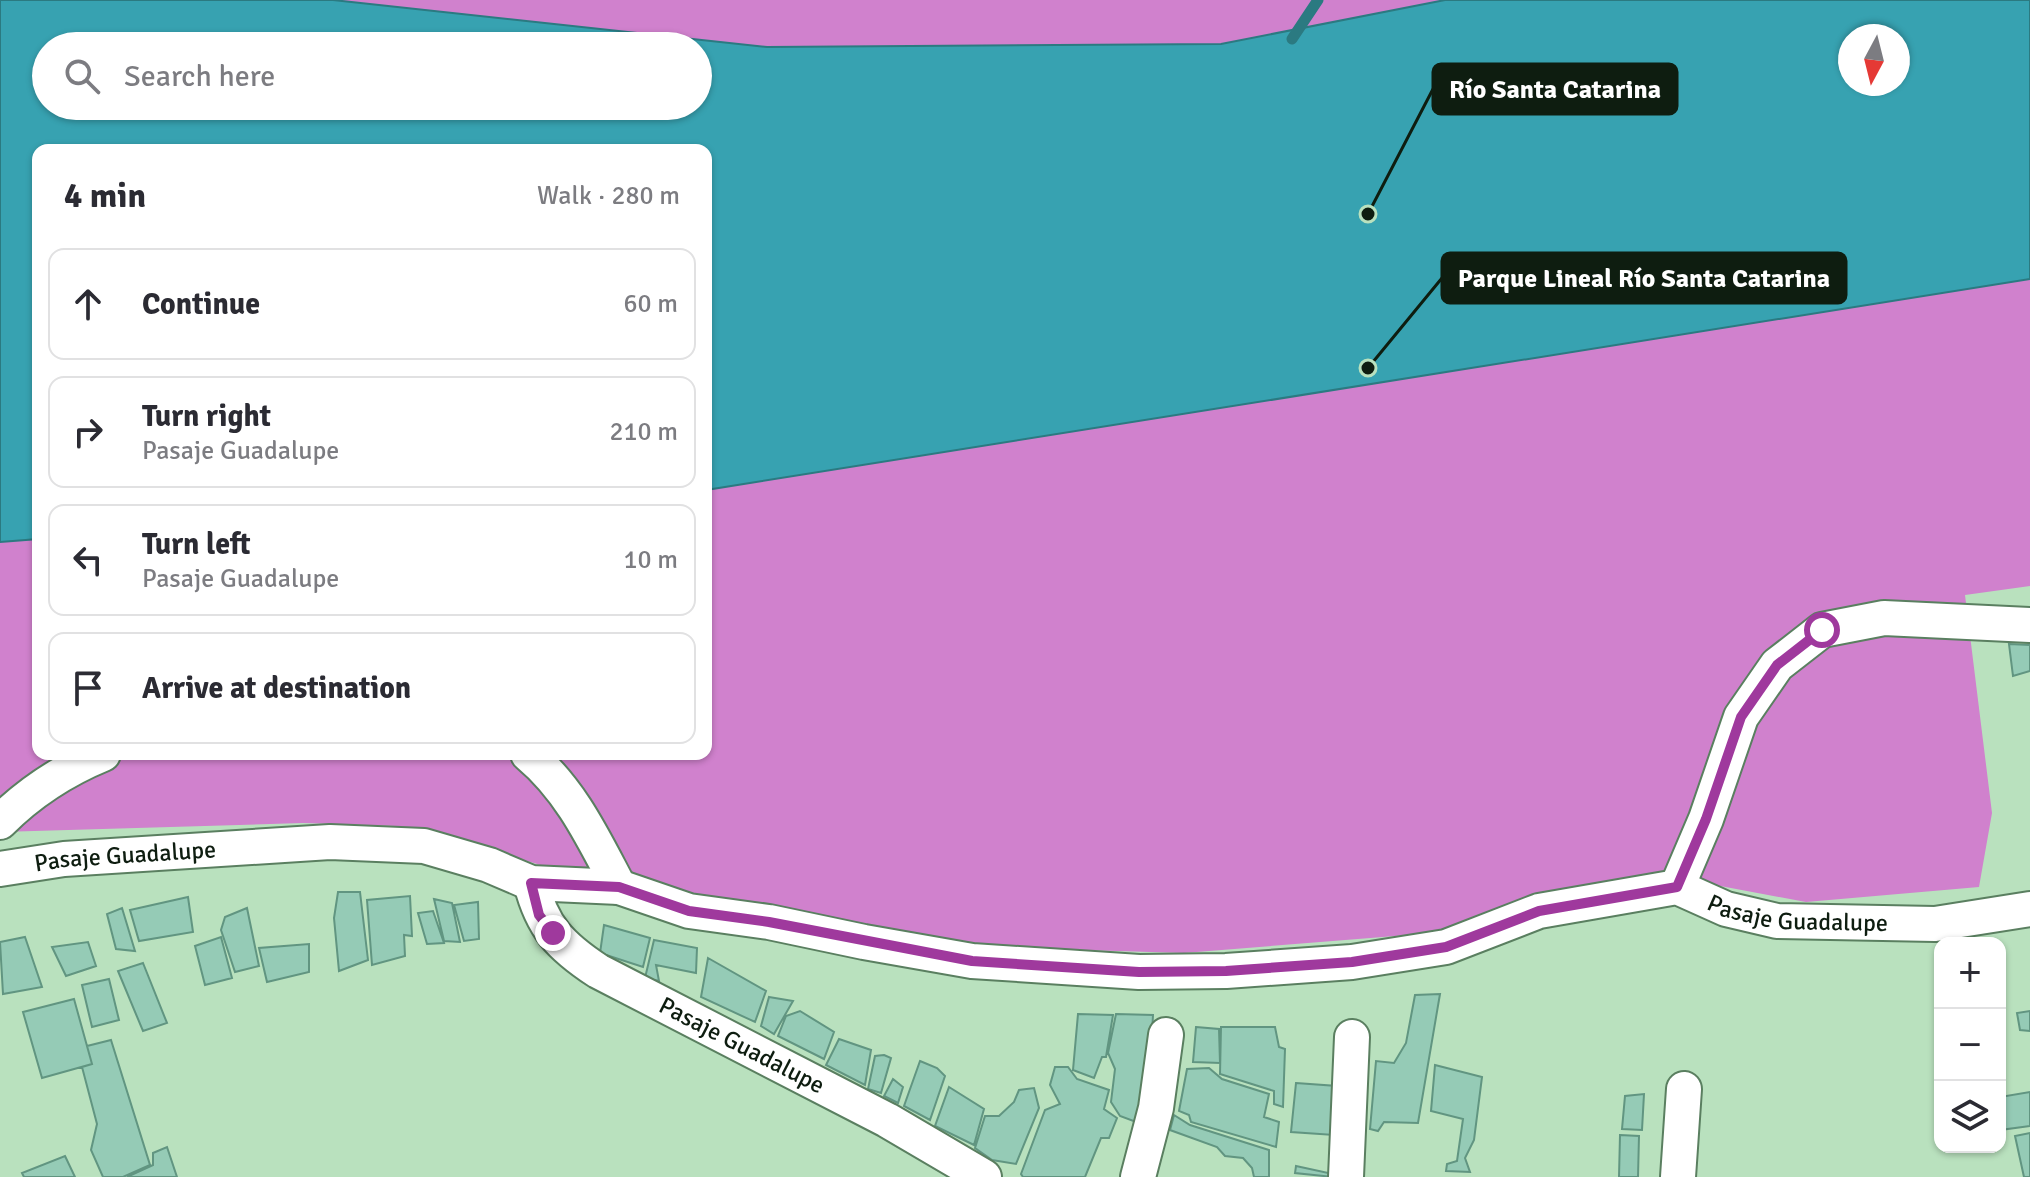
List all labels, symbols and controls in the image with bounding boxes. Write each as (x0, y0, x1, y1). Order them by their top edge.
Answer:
north arrow (1838, 24, 1910, 96)
search box (32, 32, 712, 120)
icon: search (60, 54, 104, 98)
text: Search here (124, 58, 275, 95)
callout: Río Santa Catarina (1433, 64, 1677, 114)
text: Río Santa Catarina (1449, 74, 1661, 106)
text: 4 min (64, 175, 146, 217)
text: Walk · 280 m (537, 180, 680, 212)
callout: Parque Lineal Río Santa Catarina (1442, 253, 1846, 303)
text: Parque Lineal Río Santa Catarina (1458, 263, 1830, 295)
icon: ahead (66, 282, 110, 326)
text: Continue (142, 286, 260, 323)
text: 60 m (623, 288, 678, 320)
text: Turn right (142, 398, 271, 435)
icon: right (66, 410, 110, 454)
text: 210 m (609, 416, 678, 448)
text: Pasaje Guadalupe (142, 435, 339, 467)
text: Turn left (142, 526, 251, 563)
icon: left (66, 538, 110, 582)
text: 10 m (623, 544, 678, 576)
text: Pasaje Guadalupe (142, 563, 339, 595)
route start (1804, 612, 1840, 648)
icon: arrive (66, 666, 110, 710)
text: Arrive at destination (142, 670, 411, 707)
street label: Pasaje Guadalupe (32, 834, 217, 878)
street label: Pasaje Guadalupe (1703, 888, 1888, 938)
route end (535, 915, 571, 951)
map controls (1934, 937, 2006, 1153)
button: + (1934, 937, 2006, 1009)
street label: Pasaje Guadalupe (654, 990, 830, 1100)
button: − (1934, 1009, 2006, 1081)
button: layers (1934, 1081, 2006, 1153)

